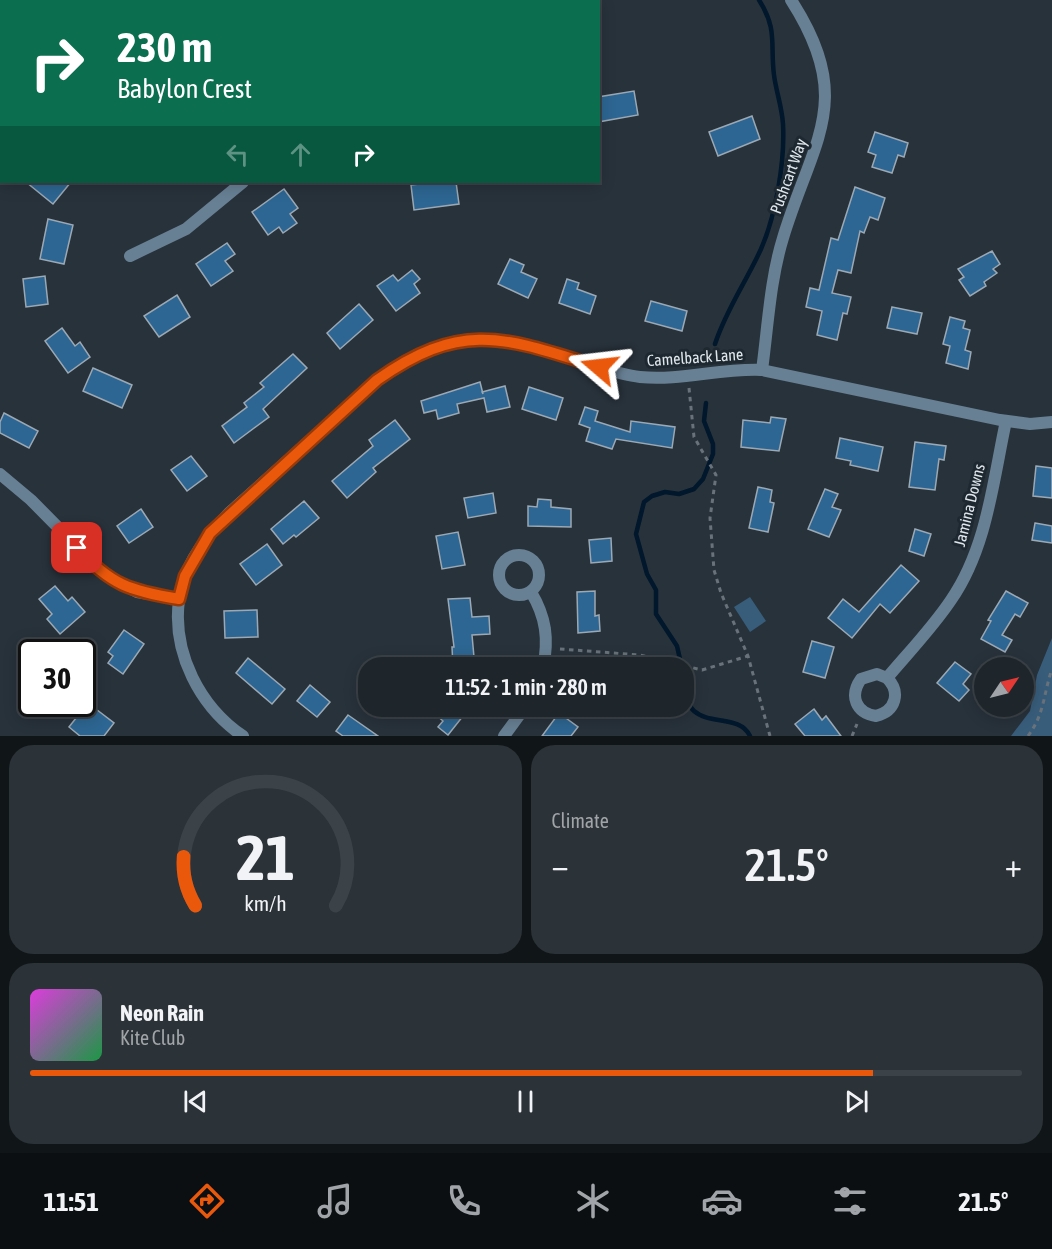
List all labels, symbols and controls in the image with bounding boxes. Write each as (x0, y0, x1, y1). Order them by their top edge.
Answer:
text: 230 m (117, 23, 212, 71)
icon: right (18, 24, 96, 102)
text: Babylon Crest (117, 73, 252, 104)
street label: Pushcart Way (766, 135, 811, 216)
icon: left (221, 138, 254, 171)
icon: ahead (284, 138, 317, 171)
icon: right (347, 138, 380, 171)
position arrow (567, 335, 631, 399)
street label: Camelback Lane (646, 345, 744, 369)
street label: Jamina Downs (950, 462, 988, 548)
pin (51, 522, 102, 573)
icon: arrive (60, 531, 93, 564)
speed limit sign: 30 (18, 639, 96, 717)
north arrow (974, 657, 1034, 717)
map controls (974, 657, 1034, 717)
text: 11:52 · 1 min · 280 m (445, 674, 607, 700)
text: Climate (552, 809, 609, 832)
text: 21 (236, 822, 295, 893)
text: 21.5° (745, 839, 829, 891)
text: − (552, 846, 569, 884)
text: + (1005, 846, 1022, 884)
text: km/h (244, 892, 287, 917)
text: Neon Rain (120, 1000, 204, 1026)
text: Kite Club (120, 1026, 185, 1049)
icon: previous (179, 1085, 212, 1118)
icon: pause (509, 1085, 542, 1118)
icon: next (840, 1085, 873, 1118)
icon: directions (186, 1180, 228, 1222)
icon: music (314, 1180, 356, 1222)
icon: phone (443, 1180, 485, 1222)
icon: climate (572, 1180, 614, 1222)
icon: car (701, 1180, 743, 1222)
icon: filters (829, 1180, 871, 1222)
text: 11:51 (43, 1186, 99, 1217)
text: 21.5° (958, 1186, 1009, 1217)

